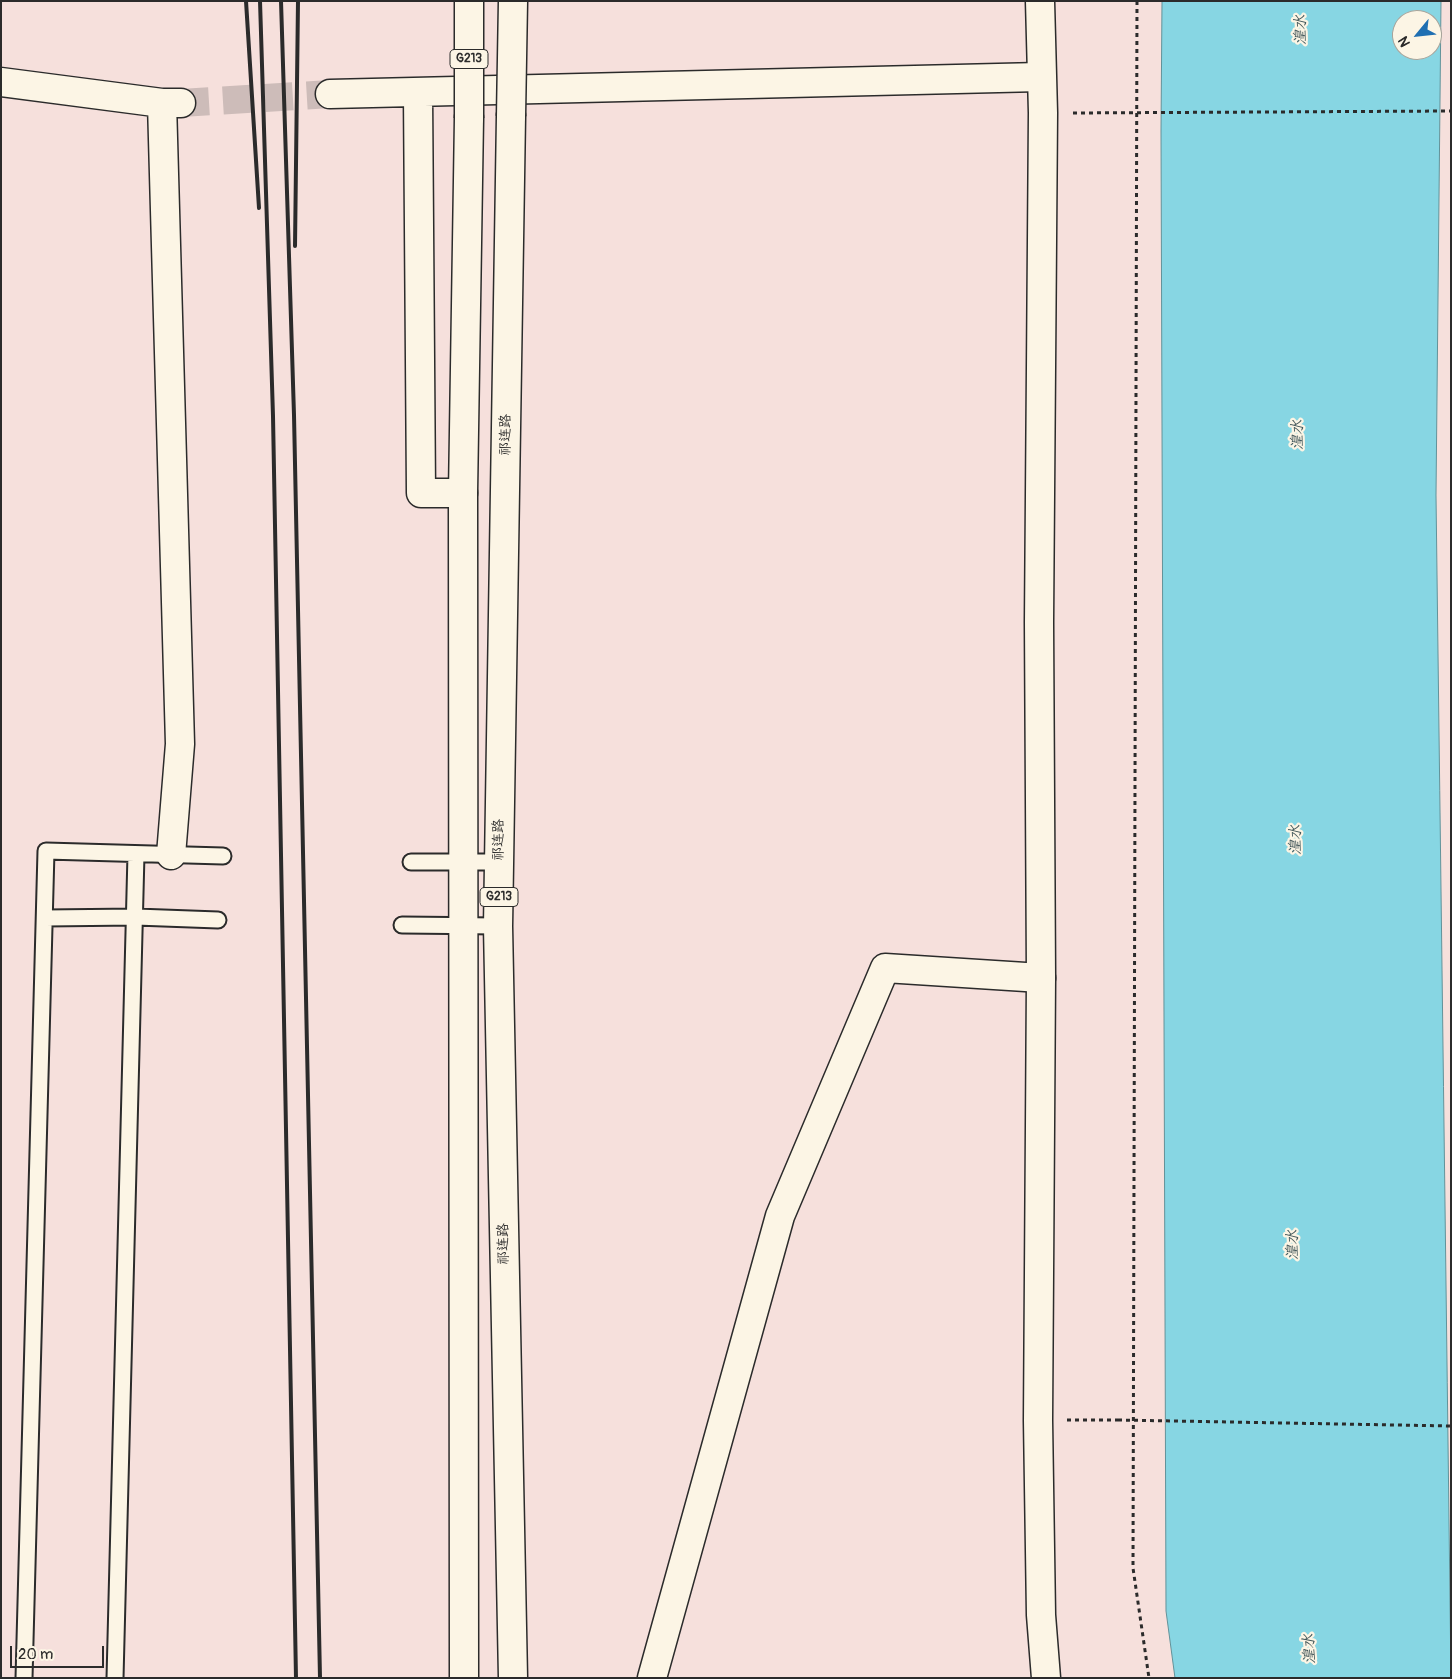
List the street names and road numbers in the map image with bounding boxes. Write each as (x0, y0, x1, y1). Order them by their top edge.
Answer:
road number: G213 (450, 50, 488, 68)
street label: 祁连路 (497, 414, 515, 456)
street label: 祁连路 (490, 819, 508, 861)
road number: G213 (480, 888, 518, 906)
street label: 祁连路 (495, 1223, 513, 1265)

